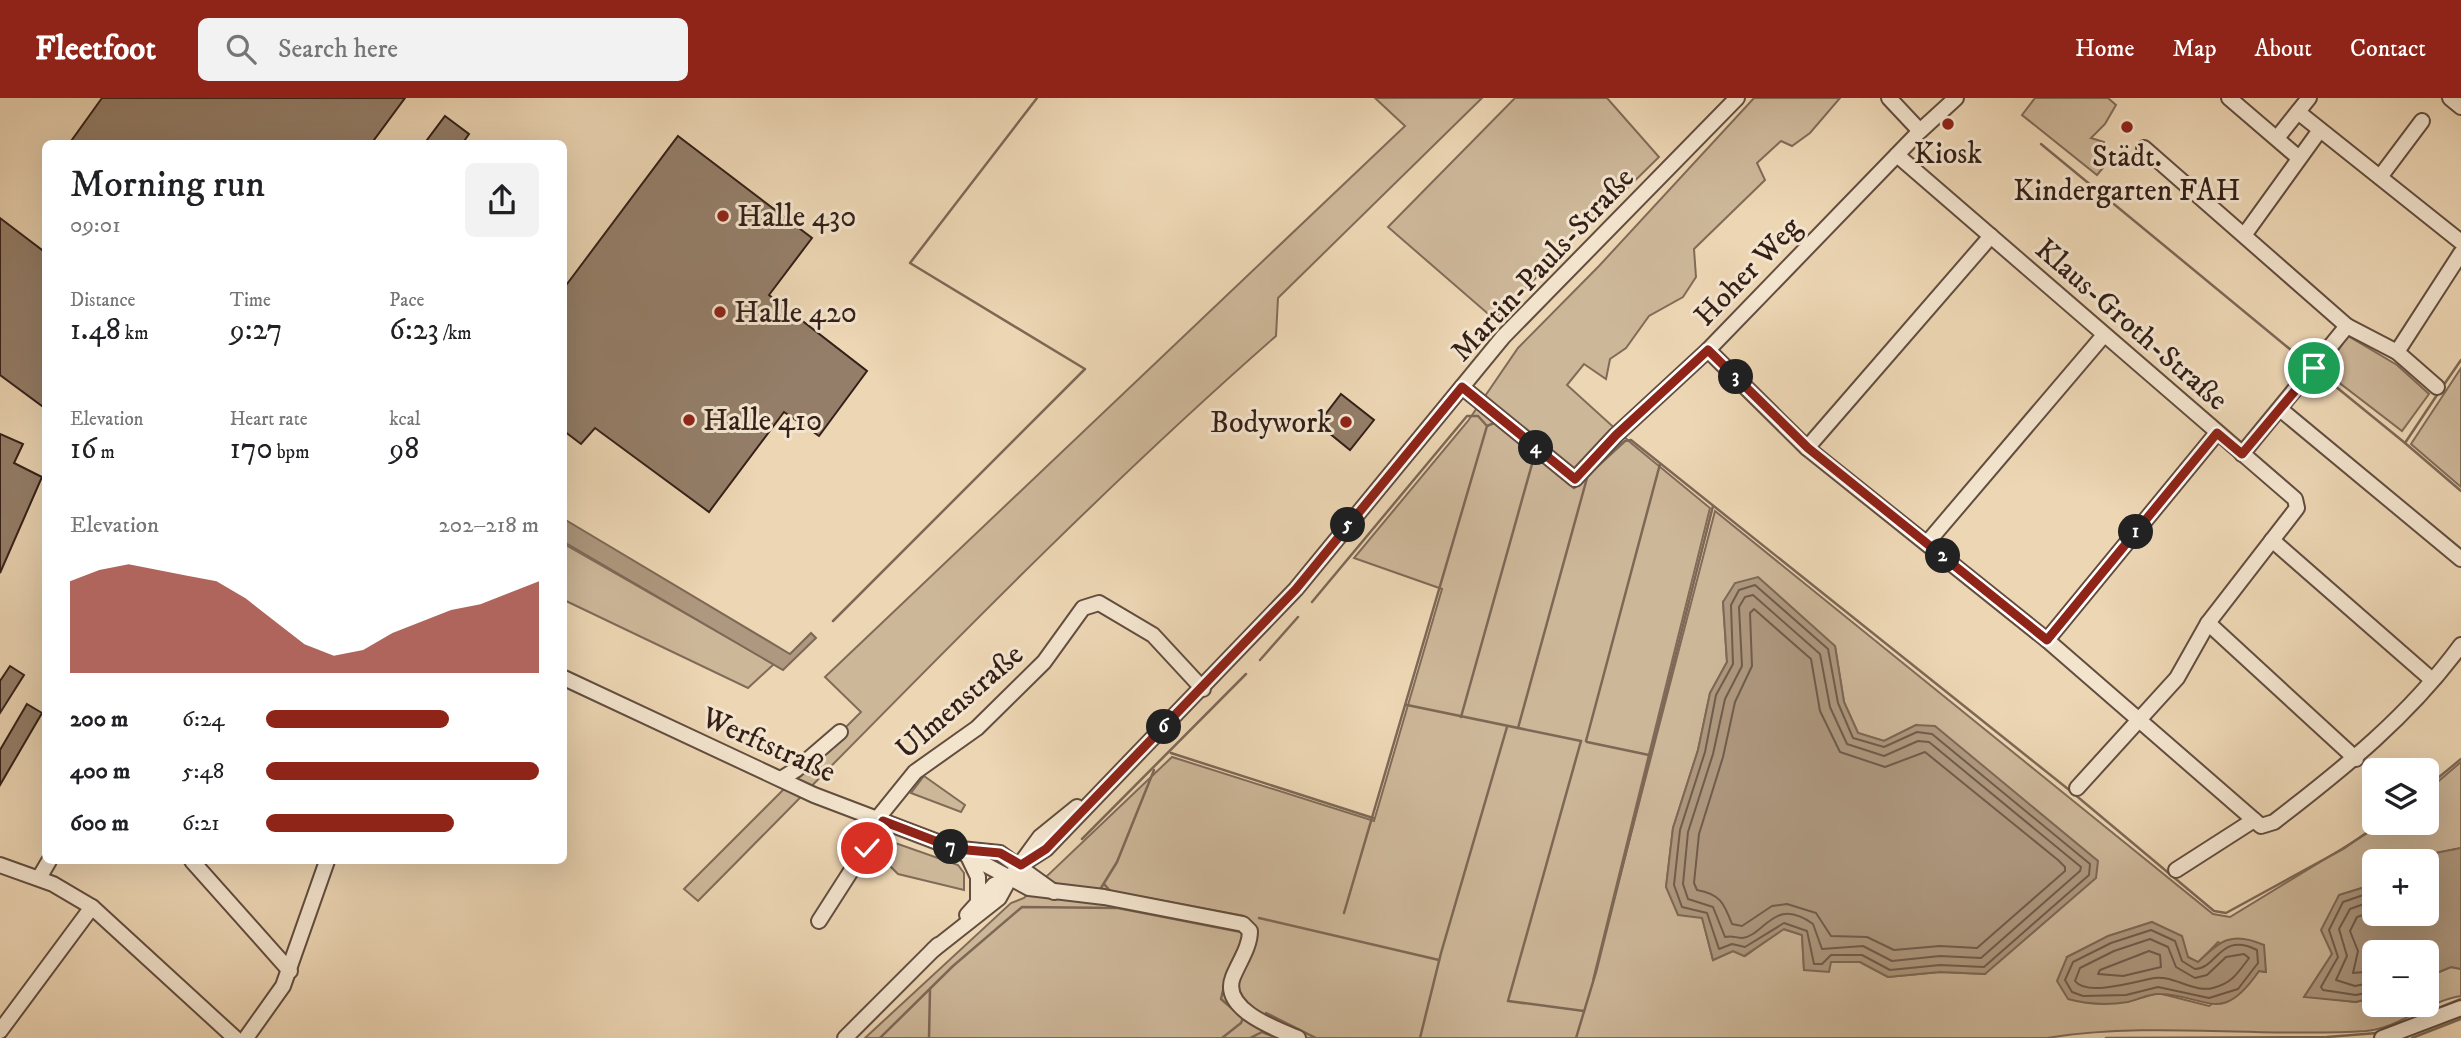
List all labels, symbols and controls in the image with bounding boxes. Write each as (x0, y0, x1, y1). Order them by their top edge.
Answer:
search box (198, 18, 688, 81)
text: Fleetfoot (35, 29, 156, 70)
icon: search (222, 30, 260, 68)
text: Search here (278, 33, 398, 66)
text: Home (2075, 34, 2134, 64)
text: Map (2172, 34, 2217, 64)
text: About (2255, 34, 2312, 64)
text: Contact (2350, 34, 2426, 64)
marker: Kiosk (1940, 116, 1956, 132)
marker: Städt. Kindergarten FAH (2119, 119, 2135, 135)
place label: Kiosk (1914, 136, 1982, 173)
place label: Städt. Kindergarten FAH (2013, 139, 2241, 210)
street label: Martin-Pauls-Straße (1444, 160, 1643, 370)
text: Morning run (70, 161, 265, 209)
button: share (465, 163, 539, 237)
place label: Halle 430 (737, 199, 856, 236)
marker: Halle 430 (715, 208, 731, 224)
street label: Hoher Weg (1687, 209, 1810, 334)
text: 09:01 (70, 211, 121, 240)
street label: Klaus-Groth-Straße (2027, 231, 2235, 419)
text: Distance (70, 289, 135, 312)
text: Time (230, 289, 271, 312)
text: Pace (389, 289, 424, 312)
place label: Halle 420 (734, 295, 857, 332)
marker: Halle 420 (712, 304, 728, 320)
text: 1.48 (70, 312, 121, 349)
text: 9:27 (230, 312, 282, 349)
text: 6:23 (389, 312, 439, 349)
text: km (121, 322, 149, 345)
text: /km (439, 322, 472, 345)
pin (2284, 338, 2344, 398)
icon: arrive (2295, 349, 2333, 387)
pin: 3 (1718, 360, 1754, 394)
text: 3 (1732, 365, 1739, 388)
place label: Halle 410 (703, 403, 822, 440)
place label: Bodywork (1210, 405, 1332, 442)
text: Elevation (70, 408, 144, 431)
text: Heart rate (230, 408, 308, 431)
text: kcal (389, 408, 421, 431)
marker: Halle 410 (681, 412, 697, 428)
marker: Bodywork (1338, 414, 1354, 430)
pin: 4 (1518, 430, 1554, 466)
text: 16 (70, 431, 97, 468)
text: 170 (230, 431, 273, 468)
text: 98 (389, 431, 419, 468)
text: 4 (1530, 436, 1541, 459)
text: m (97, 441, 115, 464)
text: bpm (273, 441, 309, 464)
pin: 5 (1330, 508, 1366, 542)
text: Elevation (70, 511, 159, 540)
text: 202–218 m (438, 511, 539, 540)
text: 5 (1343, 513, 1352, 536)
pin: 1 (2118, 514, 2154, 550)
text: 1 (2132, 520, 2139, 543)
pin: 2 (1926, 538, 1960, 574)
text: 2 (1938, 544, 1947, 567)
street label: Ulmenstraße (889, 637, 1031, 768)
street label: Werftstraße (695, 699, 841, 791)
text: 200 m (70, 705, 128, 734)
text: 6:24 (182, 705, 225, 734)
pin: 6 (1146, 710, 1182, 744)
text: 6 (1159, 715, 1168, 738)
text: 400 m (70, 757, 130, 786)
text: 5:48 (182, 757, 224, 786)
map controls (2362, 758, 2439, 1017)
button: layers (2362, 758, 2439, 835)
text: 600 m (70, 809, 129, 838)
text: 6:21 (182, 809, 220, 838)
pin (837, 818, 897, 878)
icon: check (848, 829, 886, 867)
pin: 7 (934, 830, 968, 864)
text: 7 (945, 835, 956, 858)
button: + (2362, 849, 2439, 926)
button: − (2362, 940, 2439, 1017)

